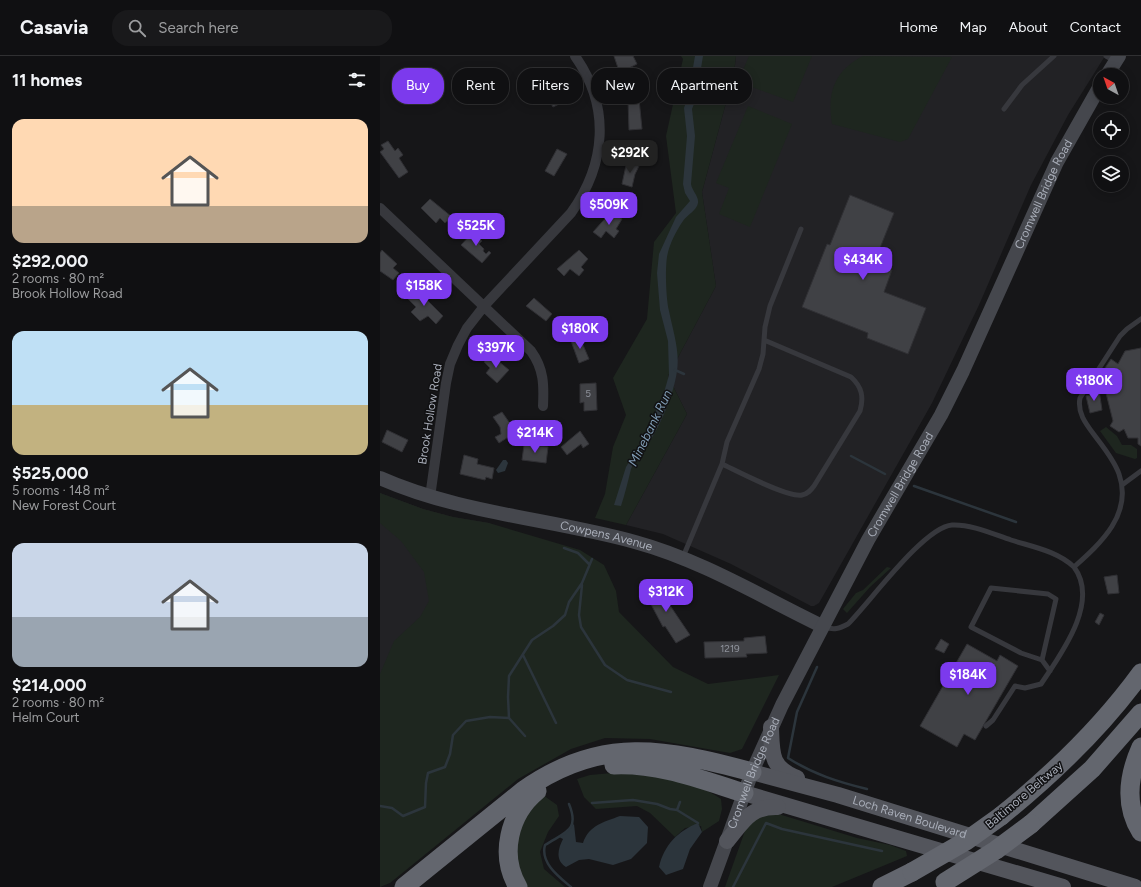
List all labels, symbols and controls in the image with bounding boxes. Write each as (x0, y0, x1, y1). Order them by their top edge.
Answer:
search box (112, 10, 392, 46)
text: Casavia (20, 16, 88, 39)
icon: search (126, 17, 148, 39)
text: Search here (158, 19, 238, 37)
text: Home (899, 19, 938, 36)
text: Map (960, 19, 987, 36)
text: About (1009, 19, 1048, 36)
text: Contact (1070, 19, 1121, 36)
chip: Buy (392, 68, 444, 104)
chip: Rent (452, 68, 509, 104)
chip: Filters (517, 68, 583, 104)
chip: New (591, 68, 649, 104)
chip: Apartment (657, 68, 752, 104)
north arrow (1093, 68, 1129, 104)
map controls (1093, 68, 1129, 192)
icon: filters (346, 69, 368, 91)
text: 11 homes (12, 70, 82, 90)
button: locate (1093, 112, 1129, 148)
street label: Cromwell Bridge Road (1012, 137, 1075, 251)
pin: $292K (602, 140, 658, 174)
icon: home (154, 145, 226, 217)
text: $292K (611, 145, 649, 160)
button: layers (1093, 156, 1129, 192)
pin: $509K (581, 192, 637, 226)
text: $509K (589, 197, 629, 212)
pin: $525K (448, 213, 504, 247)
text: $525K (457, 218, 495, 233)
pin: $434K (835, 247, 891, 281)
text: $292,000 (12, 251, 88, 271)
text: $434K (843, 252, 883, 267)
text: 2 rooms · 80 m² (12, 271, 104, 286)
pin: $158K (396, 273, 452, 307)
text: $158K (406, 278, 442, 293)
text: Brook Hollow Road (12, 286, 123, 301)
pin: $180K (552, 316, 608, 350)
text: $180K (561, 321, 599, 336)
pin: $397K (468, 335, 524, 369)
text: $397K (477, 340, 515, 355)
icon: home (154, 357, 226, 429)
street label: Brook Hollow Road (415, 362, 445, 466)
pin: $180K (1066, 368, 1122, 402)
text: $180K (1075, 373, 1113, 388)
house number: 5 (585, 387, 591, 400)
water label: Minebank Run (625, 387, 675, 469)
pin: $214K (507, 420, 563, 454)
text: $214K (516, 425, 554, 440)
street label: Cromwell Bridge Road (864, 430, 936, 540)
text: $525,000 (12, 463, 88, 483)
text: 5 rooms · 148 m² (12, 483, 109, 498)
text: New Forest Court (12, 498, 116, 513)
street label: Cowpens Avenue (559, 518, 655, 554)
icon: home (154, 569, 226, 641)
pin: $312K (638, 579, 694, 613)
text: $312K (648, 584, 684, 599)
house number: 1219 (720, 642, 740, 655)
pin: $184K (940, 662, 996, 696)
text: $184K (949, 667, 987, 682)
text: $214,000 (12, 675, 87, 695)
text: 2 rooms · 80 m² (12, 695, 104, 710)
text: Helm Court (12, 710, 79, 725)
street label: Cromwell Bridge Road (725, 715, 783, 831)
street label: Baltimore Beltway (982, 758, 1066, 831)
street label: Loch Raven Boulevard (851, 793, 968, 841)

